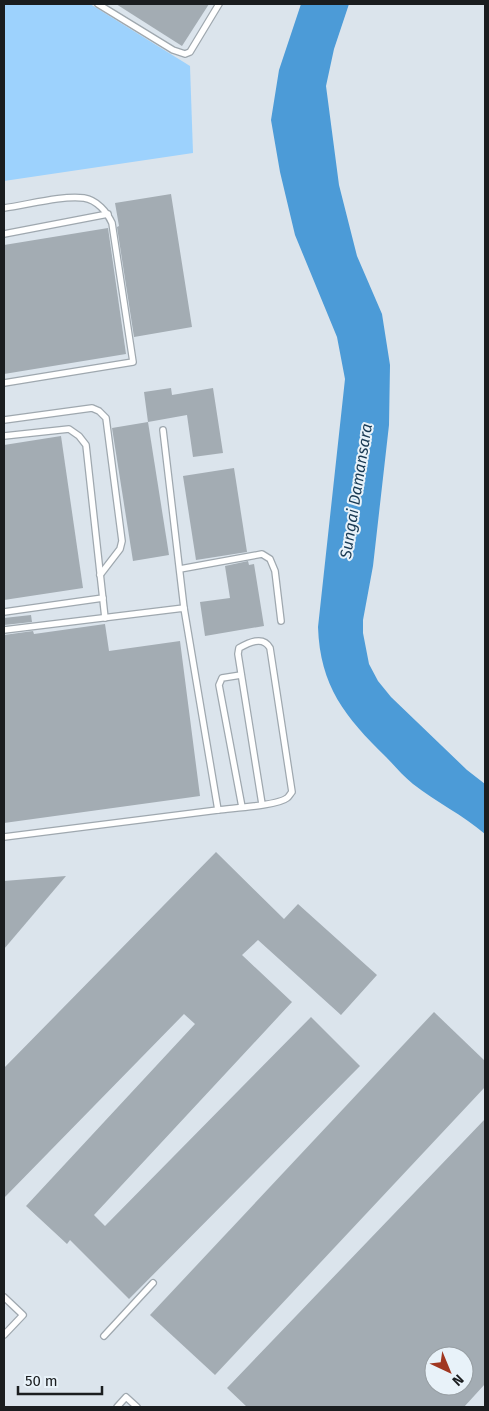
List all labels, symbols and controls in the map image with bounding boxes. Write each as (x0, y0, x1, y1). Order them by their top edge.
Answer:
water label: Sungai Damansara (336, 422, 376, 561)
north arrow (424, 1346, 474, 1396)
scale bar (18, 1364, 101, 1396)
text: N (448, 1371, 467, 1389)
text: 50 m (25, 1372, 58, 1390)

